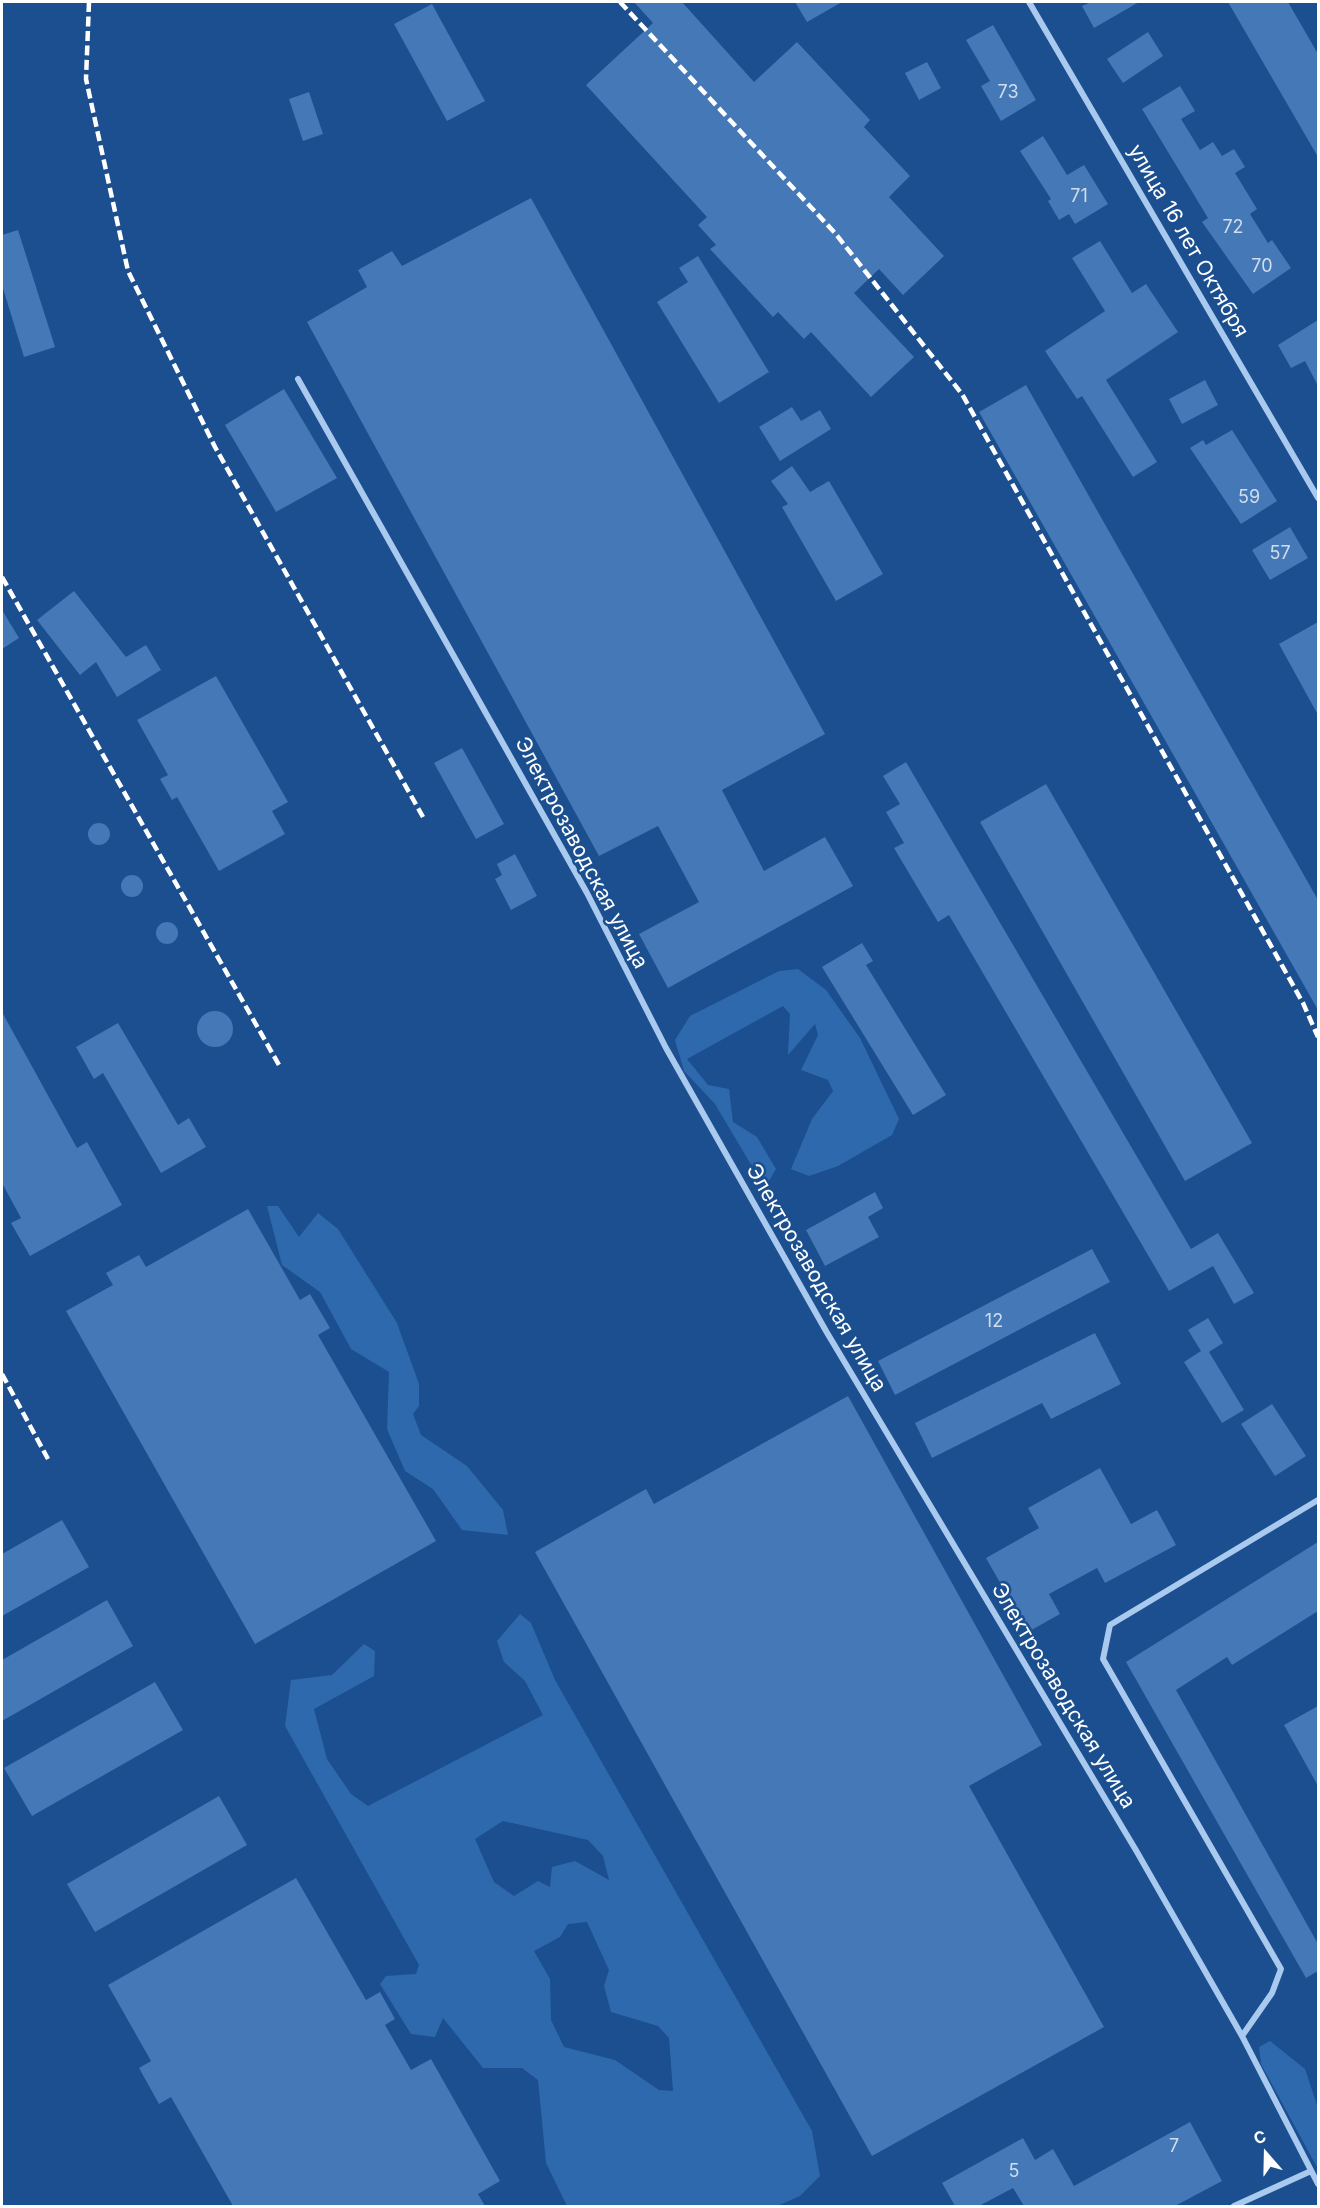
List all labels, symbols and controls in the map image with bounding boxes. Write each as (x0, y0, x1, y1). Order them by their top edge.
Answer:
house number: 73 (997, 82, 1019, 104)
street label: улица 16 лет Октября (1122, 140, 1254, 342)
house number: 71 (1070, 186, 1088, 208)
house number: 72 (1222, 217, 1244, 239)
house number: 70 (1251, 256, 1273, 278)
house number: 59 (1238, 487, 1260, 509)
house number: 57 (1269, 543, 1291, 565)
street label: Электрозаводская улица (509, 733, 653, 973)
street label: Электрозаводская улица (740, 1160, 892, 1396)
house number: 12 (985, 1311, 1003, 1333)
street label: Электрозаводская улица (986, 1579, 1140, 1813)
north arrow (1236, 2124, 1296, 2184)
text: С (1251, 2126, 1269, 2149)
house number: 7 (1169, 2136, 1179, 2158)
house number: 5 (1009, 2161, 1019, 2183)

